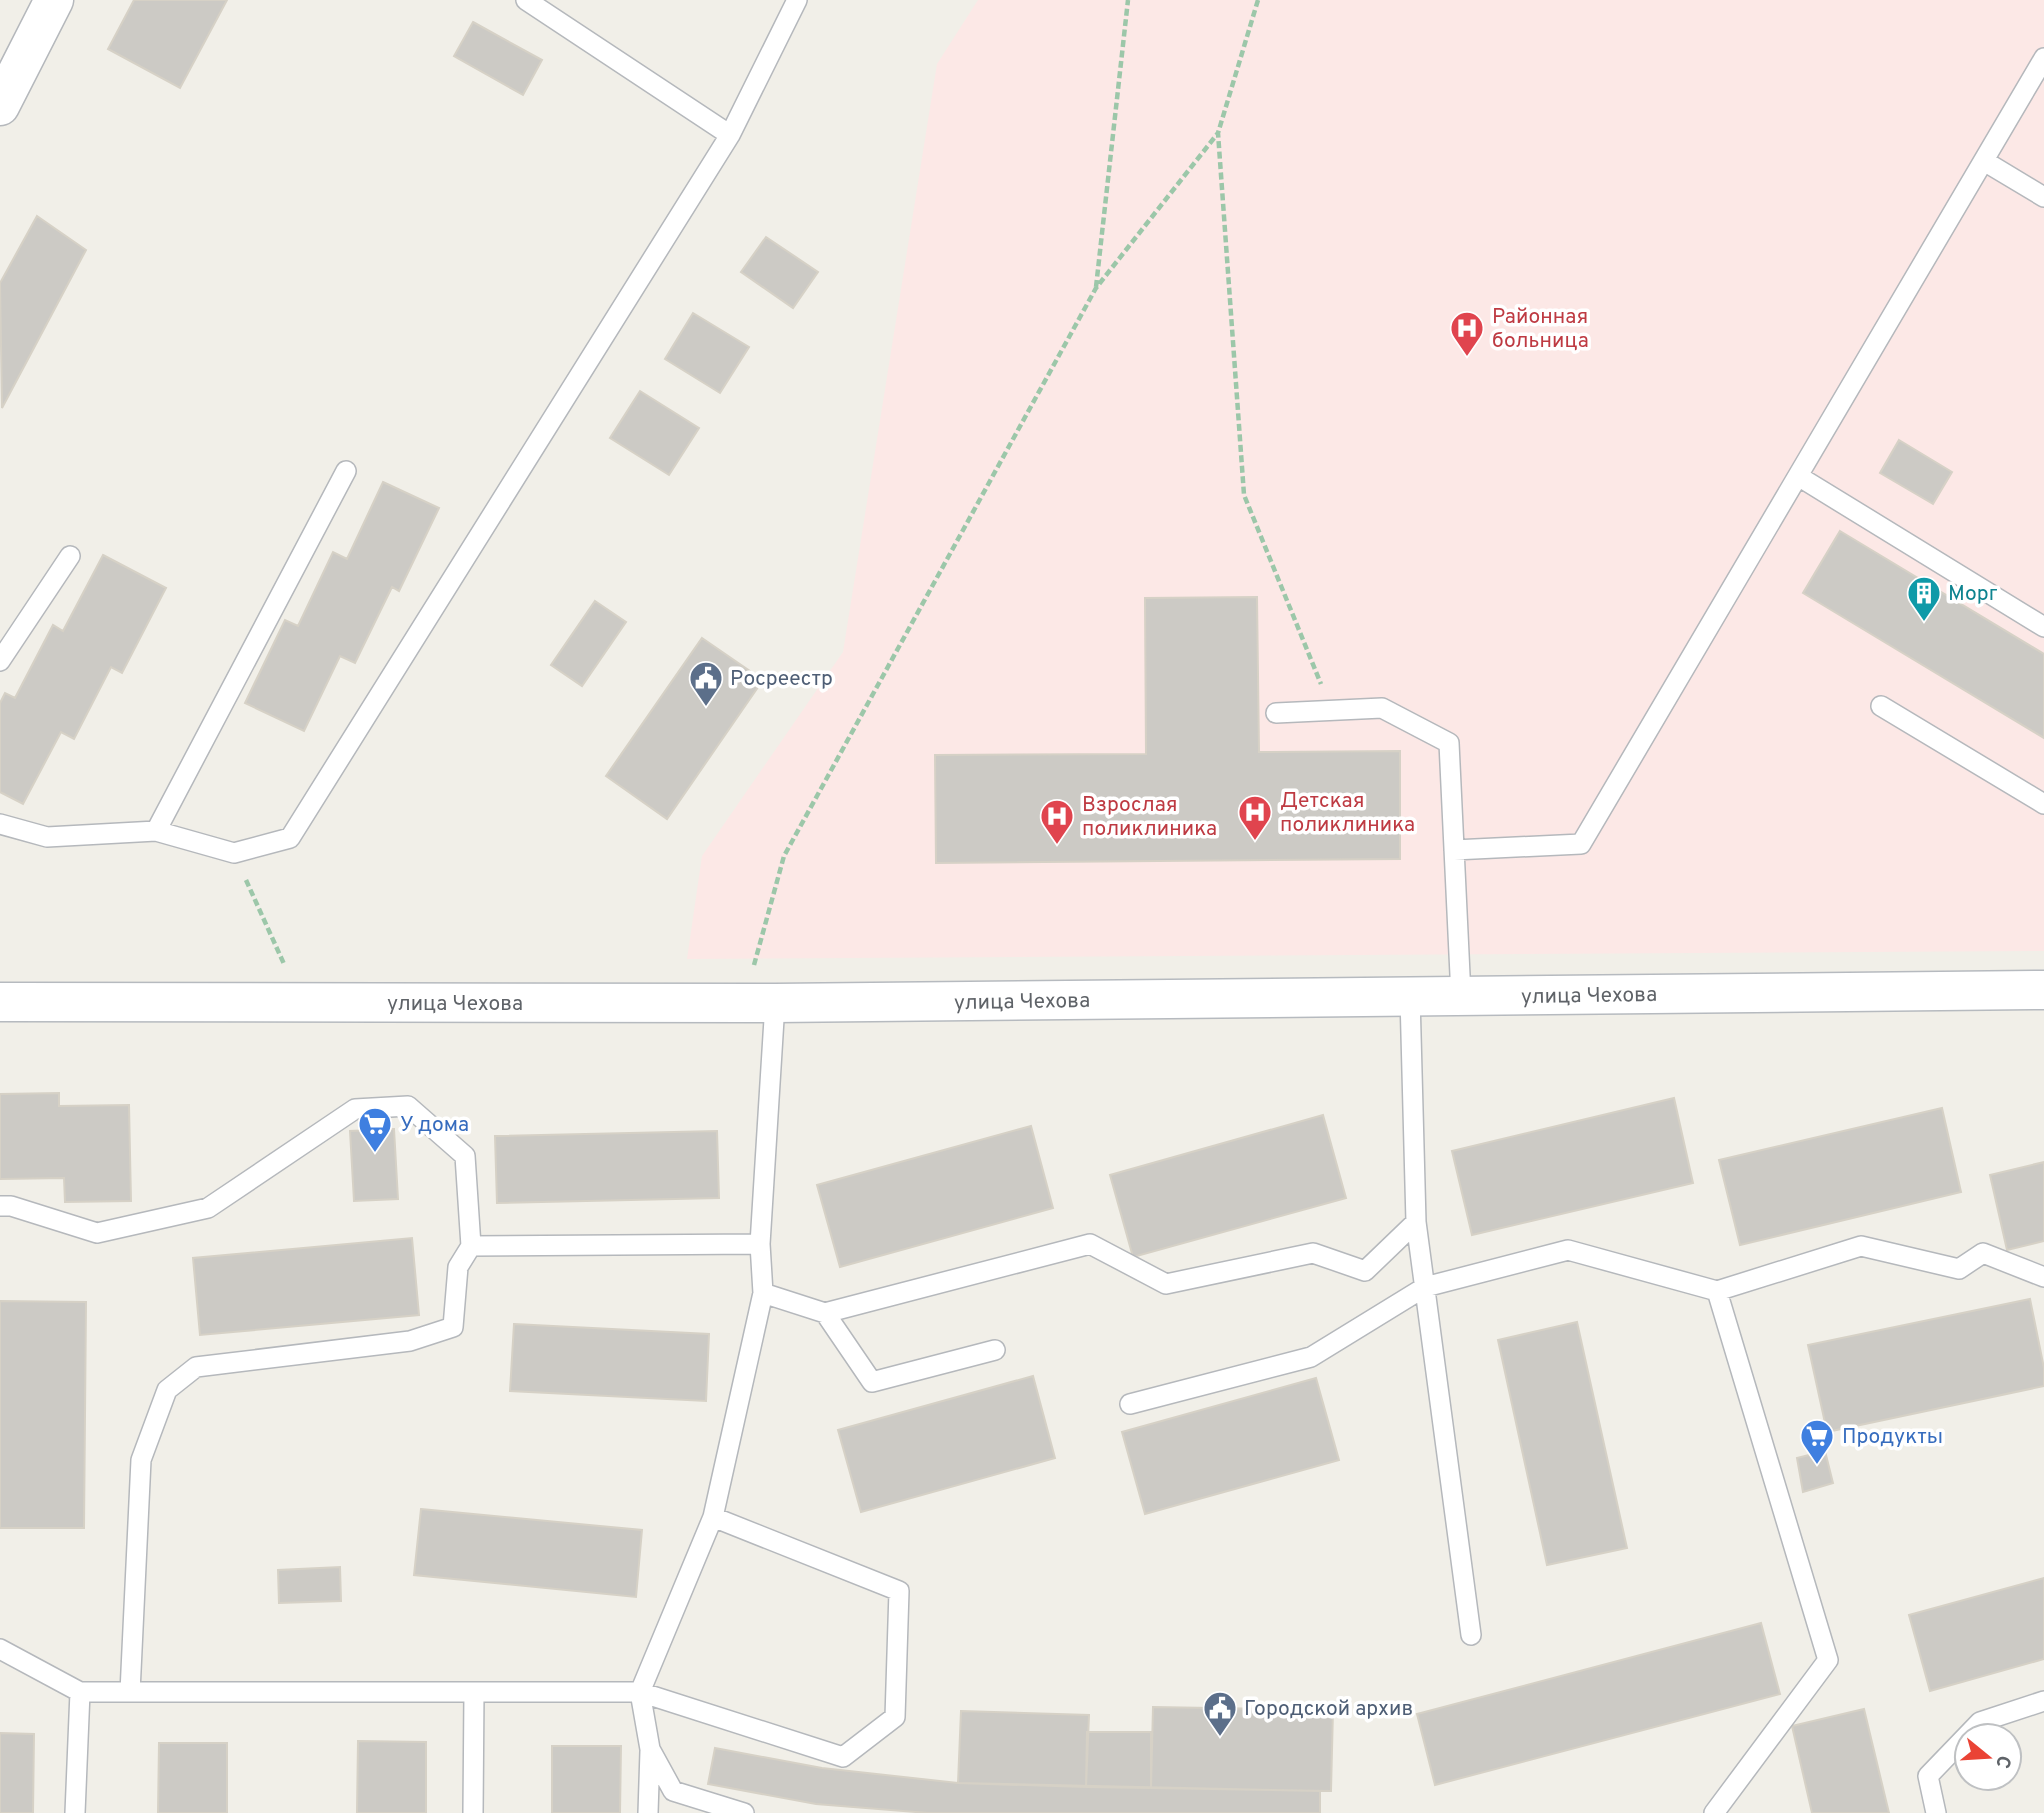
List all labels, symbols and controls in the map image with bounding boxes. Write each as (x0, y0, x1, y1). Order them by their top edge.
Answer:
place label: Районная больница (1492, 304, 1589, 355)
hospital icon: Районная больница (1448, 309, 1486, 358)
building icon: Морг (1905, 574, 1943, 623)
place label: Морг (1948, 581, 1998, 608)
public building icon: Росреестр (687, 659, 725, 708)
place label: Росреестр (730, 666, 833, 693)
place label: Детская поликлиника (1280, 788, 1415, 839)
place label: Взрослая поликлиника (1082, 792, 1217, 843)
hospital icon: Детская поликлиника (1236, 793, 1274, 842)
hospital icon: Взрослая поликлиника (1038, 797, 1076, 846)
street label: улица Чехова (1521, 982, 1657, 1011)
street label: улица Чехова (954, 988, 1090, 1017)
street label: улица Чехова (387, 991, 523, 1018)
supermarket icon: У дома (356, 1105, 394, 1154)
place label: У дома (400, 1112, 469, 1139)
supermarket icon: Продукты (1798, 1417, 1836, 1466)
place label: Продукты (1842, 1424, 1943, 1451)
public building icon: Городской архив (1201, 1689, 1239, 1738)
place label: Городской архив (1244, 1696, 1413, 1723)
north arrow (1953, 1722, 2023, 1792)
text: С (1989, 1752, 2016, 1771)

